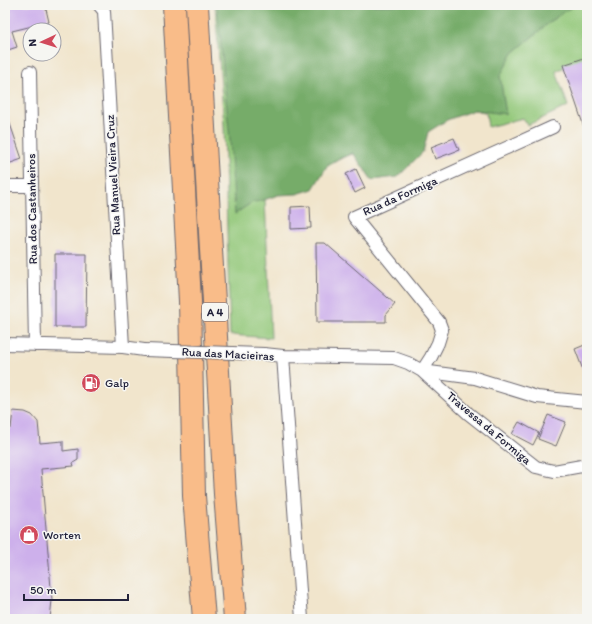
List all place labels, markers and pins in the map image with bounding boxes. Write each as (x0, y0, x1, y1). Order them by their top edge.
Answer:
fuel station icon: Galp (80, 372, 102, 394)
place label: Galp (105, 376, 129, 390)
shop icon: Worten (18, 524, 40, 546)
place label: Worten (43, 528, 81, 542)

